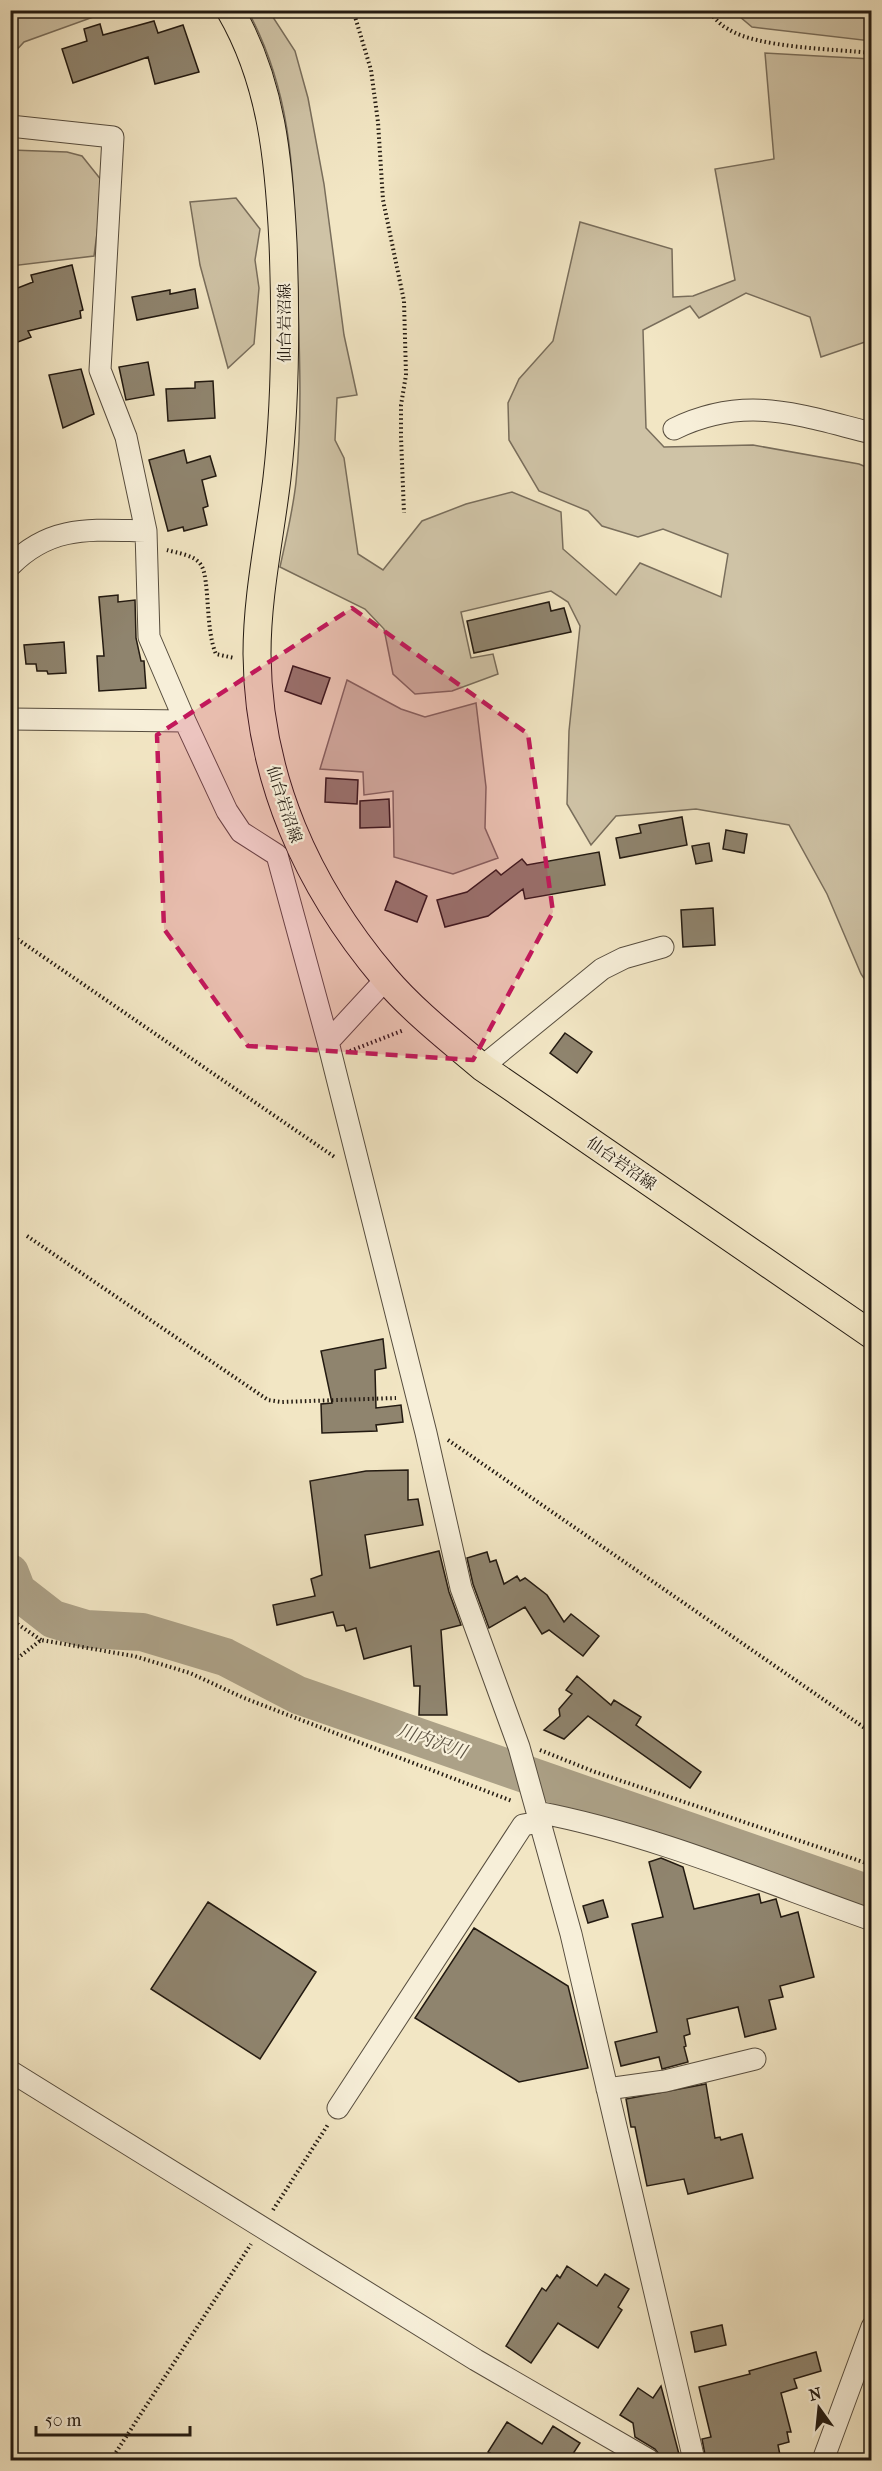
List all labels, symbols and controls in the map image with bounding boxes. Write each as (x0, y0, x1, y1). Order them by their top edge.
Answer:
street label: 仙台岩沼線 (275, 283, 294, 363)
street label: 仙台岩沼線 (263, 763, 306, 845)
street label: 仙台岩沼線 (583, 1133, 660, 1194)
water label: 川内沢川 (394, 1720, 471, 1764)
north arrow (789, 2378, 849, 2438)
text: N (807, 2383, 824, 2405)
scale bar (36, 2399, 190, 2437)
text: 50 m (45, 2410, 82, 2431)

